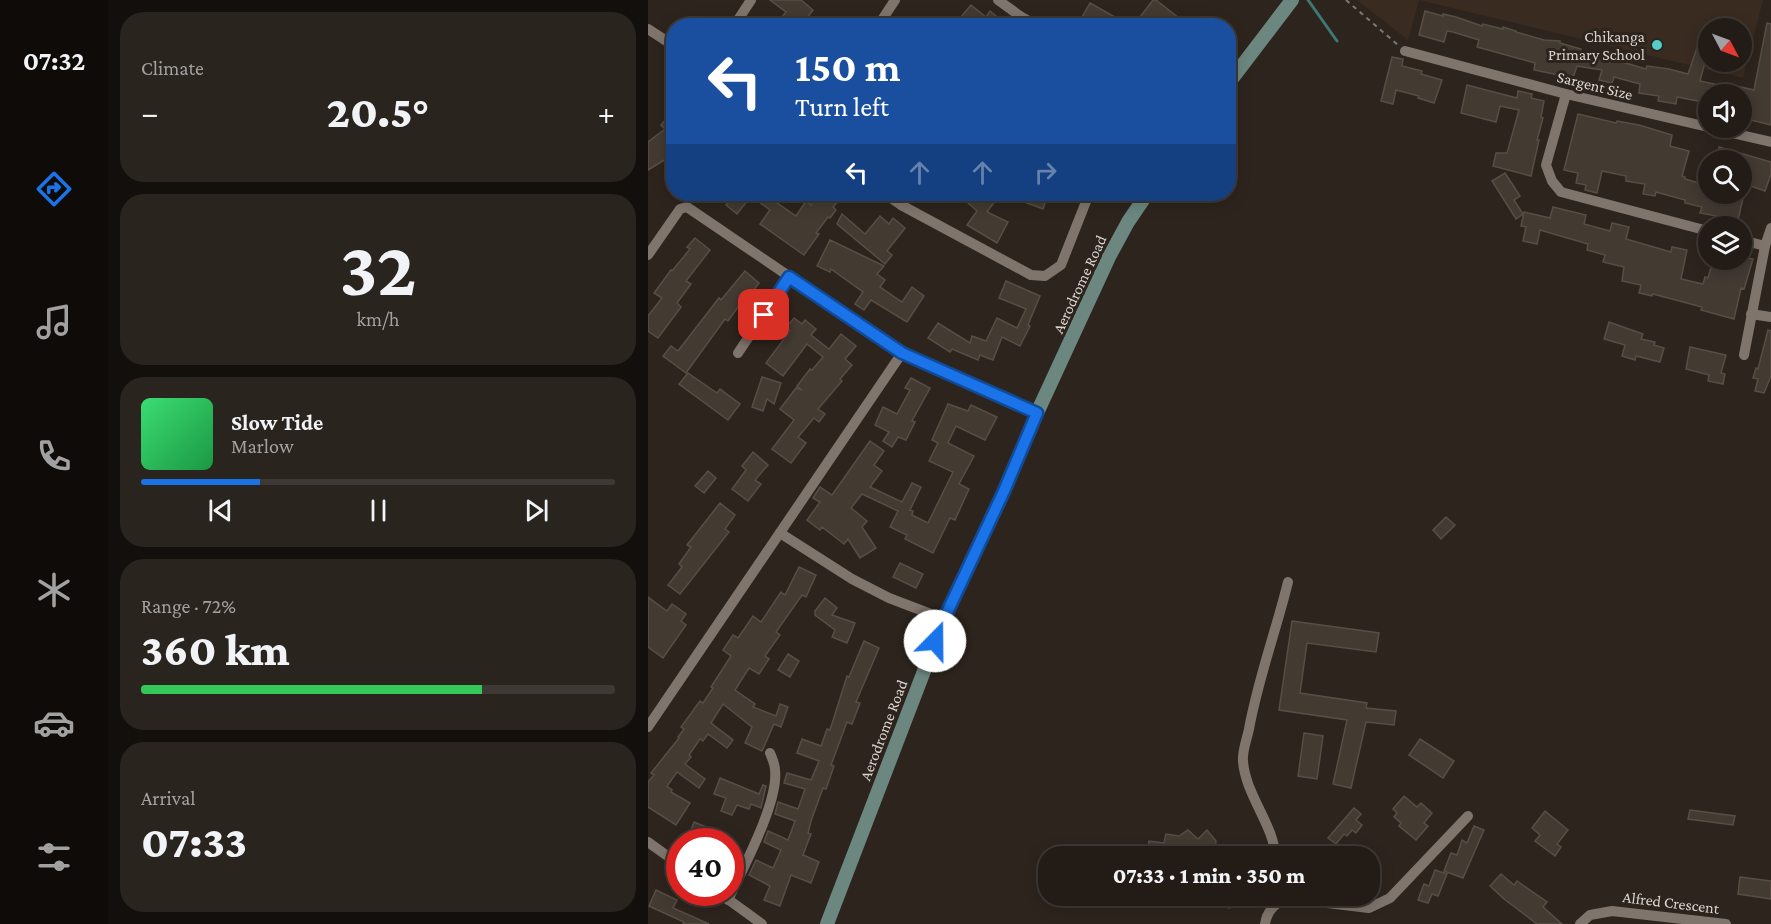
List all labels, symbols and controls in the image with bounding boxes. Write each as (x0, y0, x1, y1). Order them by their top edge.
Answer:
north arrow (1698, 18, 1752, 72)
map controls (1698, 18, 1752, 270)
place label: Chikanga Primary School (1548, 28, 1646, 64)
marker: Chikanga Primary School (1650, 38, 1664, 52)
icon: left (696, 42, 774, 120)
text: 150 m (795, 43, 900, 90)
text: 07:32 (23, 46, 85, 76)
text: Climate (141, 57, 204, 79)
street label: Sargent Size (1555, 68, 1634, 104)
button: sound (1698, 84, 1752, 138)
text: 20.5° (326, 87, 430, 137)
text: Turn left (795, 92, 889, 122)
text: − (141, 94, 158, 131)
text: + (598, 94, 615, 131)
button: search (1698, 150, 1752, 204)
icon: left (840, 156, 873, 189)
icon: ahead (903, 156, 936, 189)
icon: ahead (966, 156, 999, 189)
icon: right (1029, 156, 1062, 189)
icon: directions (33, 168, 75, 210)
button: layers (1698, 216, 1752, 270)
text: 32 (339, 225, 417, 312)
street label: Aerodrome Road (1049, 232, 1110, 336)
pin (738, 289, 789, 340)
icon: arrive (747, 298, 780, 331)
icon: music (33, 301, 75, 343)
text: km/h (356, 308, 400, 330)
text: Slow Tide (231, 410, 323, 435)
icon: phone (33, 435, 75, 477)
text: Marlow (231, 435, 294, 457)
icon: previous (204, 494, 237, 527)
icon: pause (362, 494, 395, 527)
icon: next (520, 494, 553, 527)
icon: climate (33, 569, 75, 611)
text: Range · 72% (141, 595, 236, 617)
position arrow (903, 609, 967, 673)
text: 360 km (141, 625, 290, 675)
street label: Aerodrome Road (856, 677, 911, 783)
icon: car (33, 702, 75, 744)
text: Arrival (141, 787, 195, 809)
text: 07:33 (141, 817, 247, 867)
speed limit sign: 40 (666, 828, 744, 906)
icon: filters (33, 836, 75, 878)
text: 07:33 · 1 min · 350 m (1113, 863, 1305, 888)
street label: Alfred Crescent (1622, 888, 1721, 917)

